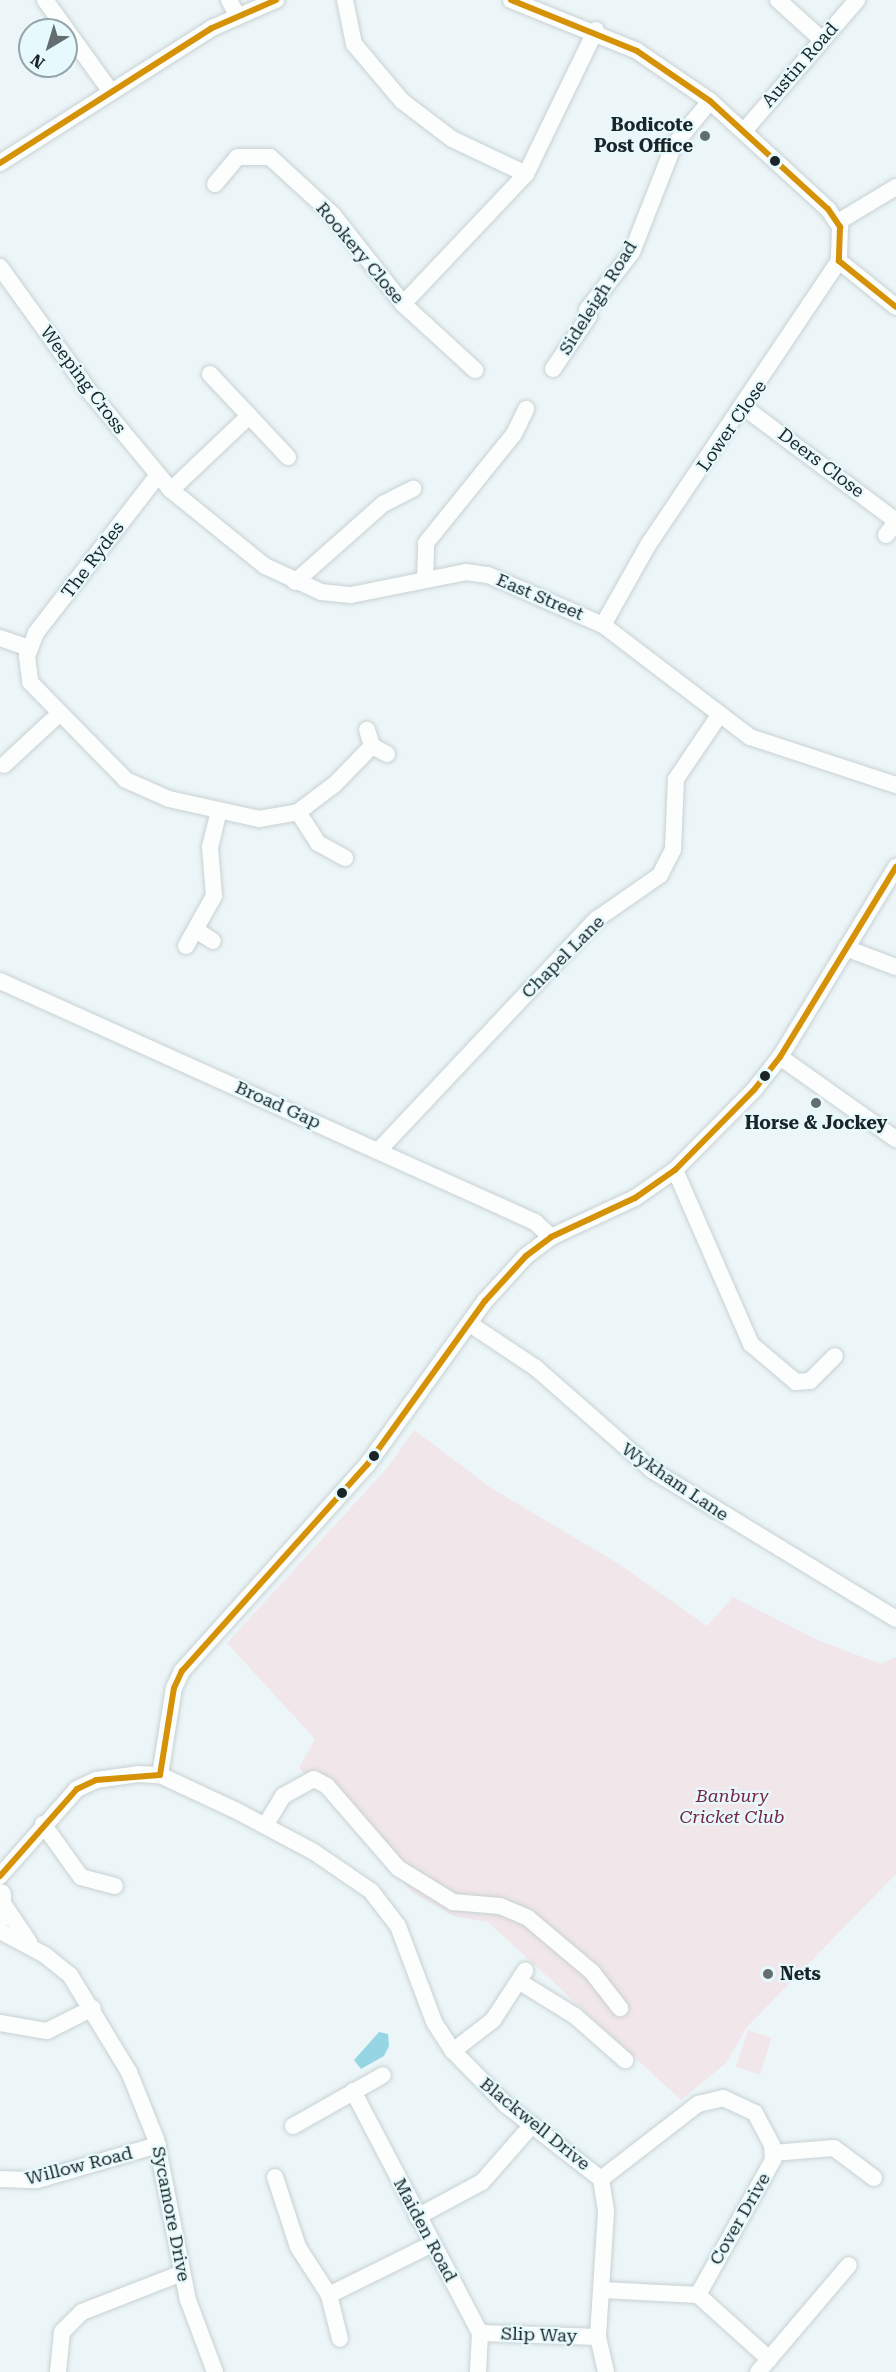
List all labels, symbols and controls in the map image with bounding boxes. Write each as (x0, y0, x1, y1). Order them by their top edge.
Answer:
north arrow (18, 18, 78, 78)
street label: Austin Road (757, 18, 843, 112)
text: N (27, 50, 49, 72)
place label: Bodicote Post Office (594, 115, 693, 158)
marker: Bodicote Post Office (698, 129, 712, 143)
unlabelled marker (769, 155, 781, 167)
street label: Rookery Close (311, 198, 409, 308)
street label: Sideleigh Road (554, 237, 642, 359)
street label: Weeping Cross (35, 322, 131, 438)
street label: Lower Close (693, 376, 771, 476)
street label: Deers Close (774, 424, 868, 502)
street label: The Rydes (57, 517, 129, 603)
street label: East Street (493, 569, 587, 625)
street label: Chapel Lane (517, 911, 609, 1003)
unlabelled marker (759, 1070, 771, 1082)
street label: Broad Gap (232, 1077, 324, 1133)
marker: Horse & Jockey (809, 1096, 823, 1110)
place label: Horse & Jockey (745, 1112, 887, 1134)
street label: Wykham Lane (617, 1438, 733, 1526)
unlabelled marker (368, 1450, 380, 1462)
unlabelled marker (336, 1487, 348, 1499)
park label: Banbury Cricket Club (679, 1786, 785, 1828)
place label: Nets (780, 1963, 821, 1985)
marker: Nets (761, 1967, 775, 1981)
street label: Blackwell Drive (476, 2073, 594, 2175)
street label: Willow Road (23, 2142, 135, 2190)
street label: Sycamore Drive (147, 2145, 195, 2283)
street label: Cover Drive (705, 2169, 775, 2269)
street label: Maiden Road (389, 2174, 461, 2286)
street label: Slip Way (500, 2323, 578, 2347)

